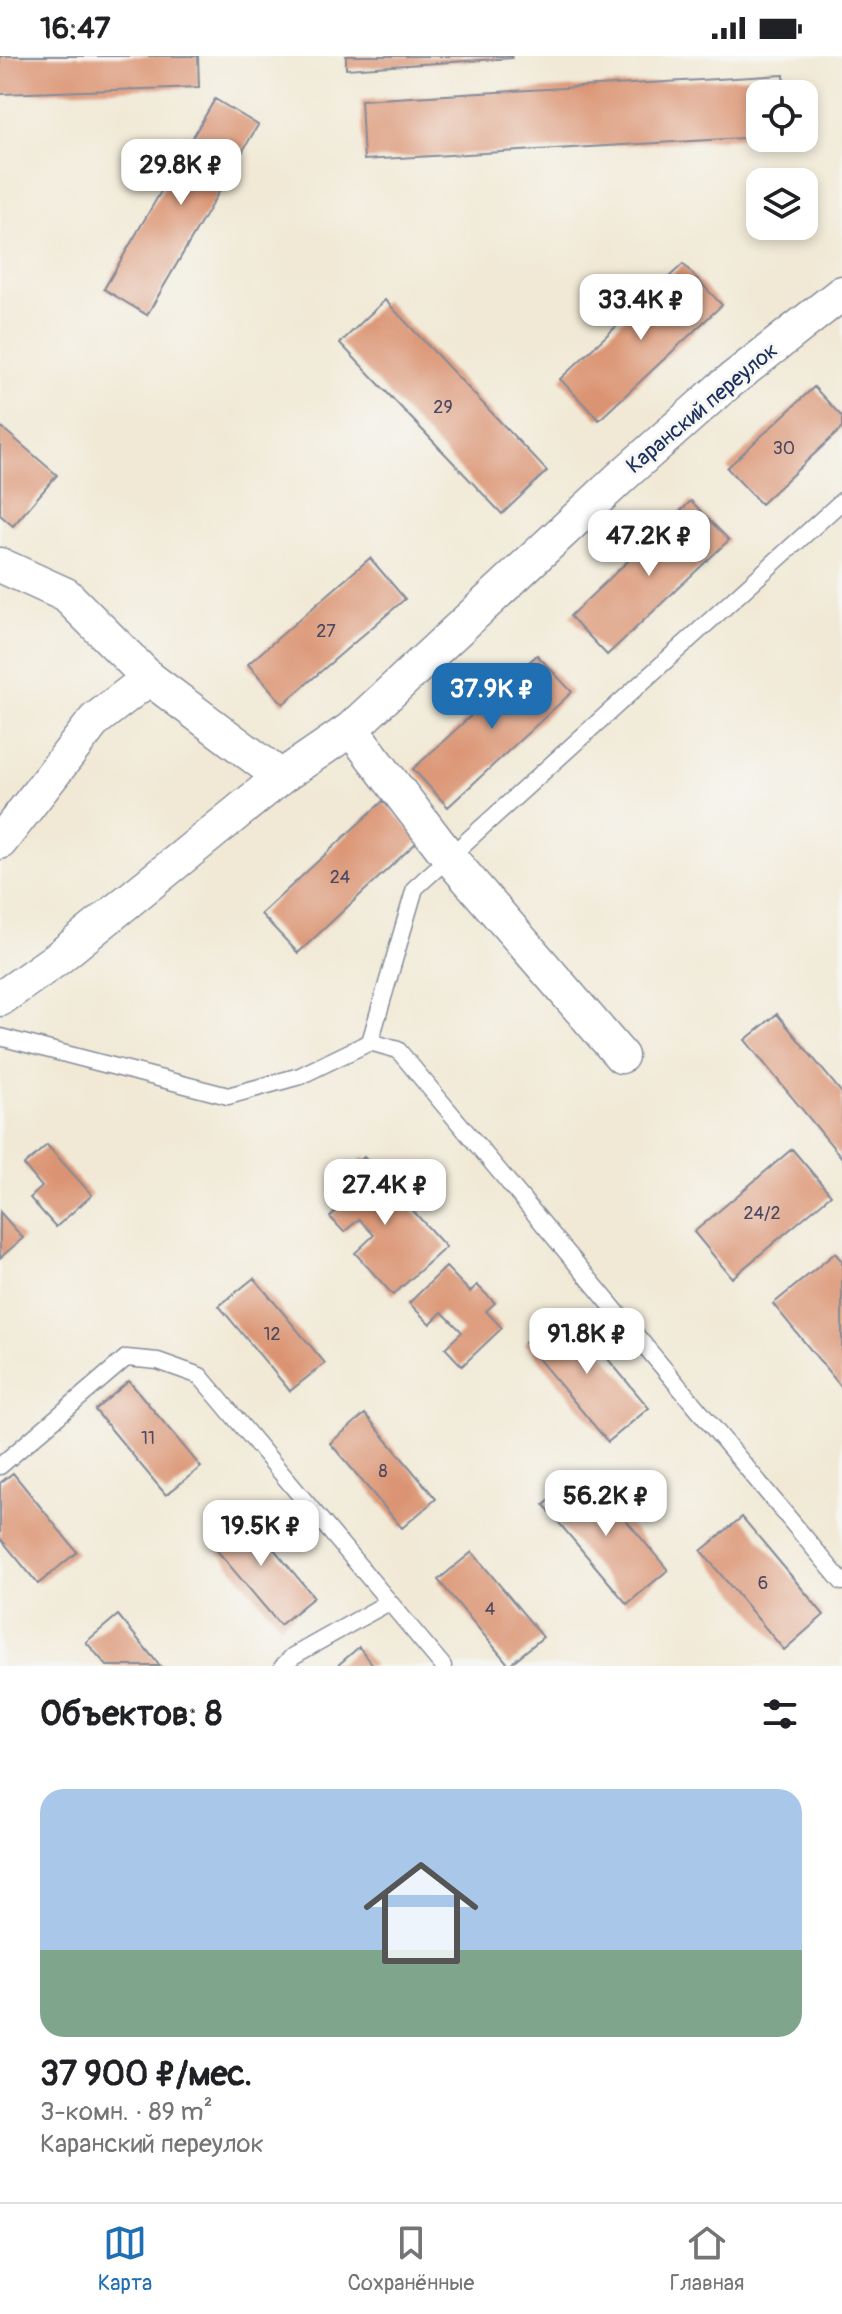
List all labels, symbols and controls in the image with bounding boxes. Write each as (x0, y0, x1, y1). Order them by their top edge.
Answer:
text: 16:47 (40, 10, 110, 47)
map controls (746, 80, 818, 240)
button: locate (746, 80, 818, 152)
pin: 29.8K ₽ (107, 139, 255, 207)
text: 29.8K ₽ (139, 149, 223, 181)
button: layers (746, 168, 818, 240)
pin: 33.4K ₽ (567, 274, 715, 342)
text: 33.4K ₽ (598, 284, 684, 316)
street label: Каранский переулок (620, 336, 784, 480)
house number: 29 (433, 396, 453, 419)
house number: 30 (773, 437, 795, 460)
pin: 47.2K ₽ (575, 510, 723, 578)
text: 47.2K ₽ (606, 520, 692, 552)
house number: 27 (316, 620, 336, 643)
pin: 37.9K ₽ (418, 663, 566, 731)
text: 37.9K ₽ (450, 673, 534, 705)
house number: 24 (330, 866, 351, 889)
pin: 27.4K ₽ (311, 1159, 459, 1227)
text: 27.4K ₽ (342, 1169, 428, 1201)
house number: 24/2 (743, 1202, 781, 1225)
pin: 91.8K ₽ (513, 1308, 661, 1376)
text: 91.8K ₽ (547, 1318, 627, 1350)
house number: 12 (263, 1323, 281, 1346)
house number: 11 (141, 1427, 155, 1450)
house number: 8 (378, 1460, 388, 1483)
pin: 56.2K ₽ (532, 1470, 680, 1538)
text: 56.2K ₽ (563, 1480, 649, 1512)
pin: 19.5K ₽ (187, 1500, 335, 1568)
text: 19.5K ₽ (221, 1510, 301, 1542)
house number: 6 (758, 1572, 768, 1595)
house number: 4 (485, 1598, 496, 1621)
icon: filters (758, 1692, 802, 1736)
text: Объектов: 8 (40, 1693, 222, 1736)
icon: home (349, 1841, 493, 1985)
text: 37 900 ₽/мес. (40, 2053, 252, 2096)
text: 3-комн. · 89 m² (40, 2096, 213, 2128)
text: Каранский переулок (40, 2128, 264, 2160)
tab: Карта (98, 2221, 152, 2297)
tab: Сохранённые (348, 2221, 474, 2297)
tab: Главная (670, 2221, 744, 2297)

